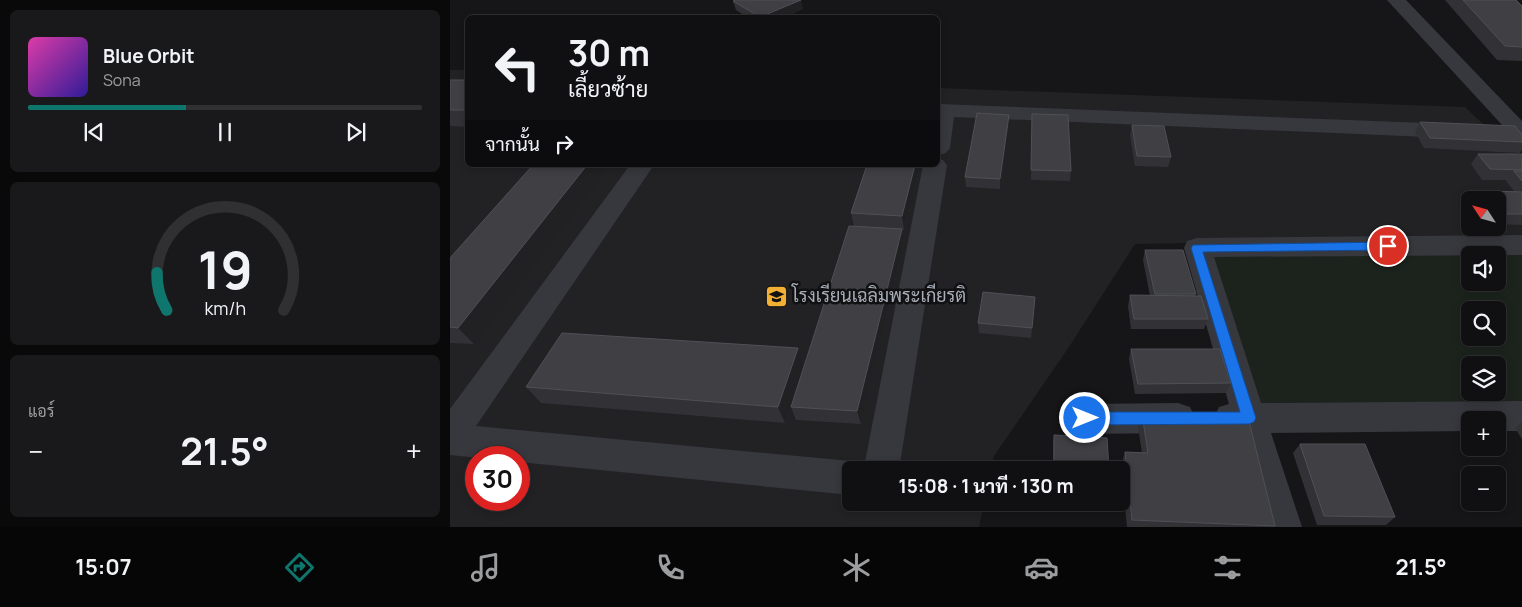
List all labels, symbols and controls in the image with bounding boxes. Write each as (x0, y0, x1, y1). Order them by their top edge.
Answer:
text: 30 m (568, 29, 650, 77)
icon: left (485, 35, 550, 100)
text: Blue Orbit (103, 43, 195, 69)
text: Sona (103, 69, 141, 91)
text: เลี้ยวซ้าย (568, 74, 648, 104)
icon: previous (80, 118, 108, 146)
icon: pause (211, 118, 239, 146)
icon: next (342, 118, 370, 146)
icon: right (550, 130, 578, 158)
text: จากนั้น (485, 131, 540, 157)
north arrow (1461, 191, 1506, 236)
map controls (1461, 191, 1506, 511)
pin (1367, 225, 1409, 267)
icon: arrive (1374, 232, 1402, 260)
text: 19 (197, 234, 253, 305)
button: sound (1461, 246, 1506, 291)
place label: โรงเรียนเฉลิมพระเกียรติ (791, 283, 966, 307)
school or university icon: โรงเรียนเฉลิมพระเกียรติ (764, 284, 788, 308)
text: km/h (204, 296, 246, 320)
button: search (1461, 301, 1506, 346)
button: layers (1461, 356, 1506, 401)
position arrow (1058, 391, 1110, 443)
text: แอร์ (28, 400, 54, 422)
button: + (1461, 411, 1506, 456)
text: 21.5° (180, 424, 269, 476)
text: − (28, 432, 43, 470)
text: + (406, 432, 422, 470)
speed limit sign: 30 (465, 446, 530, 511)
button: − (1461, 466, 1506, 511)
text: 15:08 · 1 นาที · 130 m (898, 473, 1074, 499)
icon: directions (282, 550, 317, 585)
icon: music (468, 550, 503, 585)
icon: phone (653, 550, 688, 585)
icon: climate (839, 550, 874, 585)
icon: car (1024, 550, 1059, 585)
icon: filters (1210, 550, 1245, 585)
text: 15:07 (75, 552, 132, 582)
text: 21.5° (1395, 552, 1447, 582)

